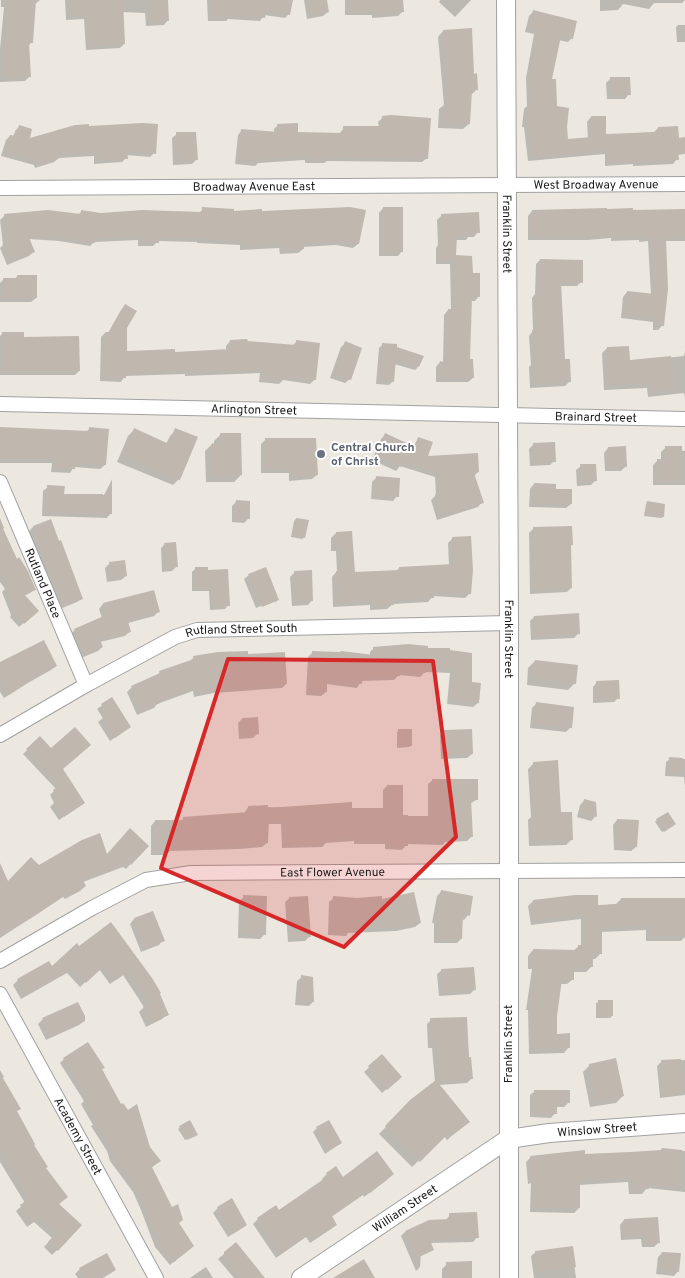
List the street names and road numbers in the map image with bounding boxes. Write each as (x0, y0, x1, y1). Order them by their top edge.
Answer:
street label: West Broadway Avenue (533, 177, 659, 194)
street label: Broadway Avenue East (193, 179, 315, 196)
street label: Franklin Street (498, 195, 514, 273)
street label: Arlington Street (211, 402, 297, 420)
street label: Brainard Street (555, 409, 637, 427)
street label: Rutland Place (20, 546, 64, 621)
street label: Franklin Street (500, 600, 516, 678)
street label: Rutland Street South (184, 621, 298, 642)
street label: East Flower Avenue (280, 865, 385, 881)
street label: Franklin Street (501, 1005, 517, 1083)
street label: Academy Street (49, 1095, 105, 1178)
street label: Winslow Street (557, 1120, 638, 1141)
street label: William Street (370, 1182, 441, 1237)

